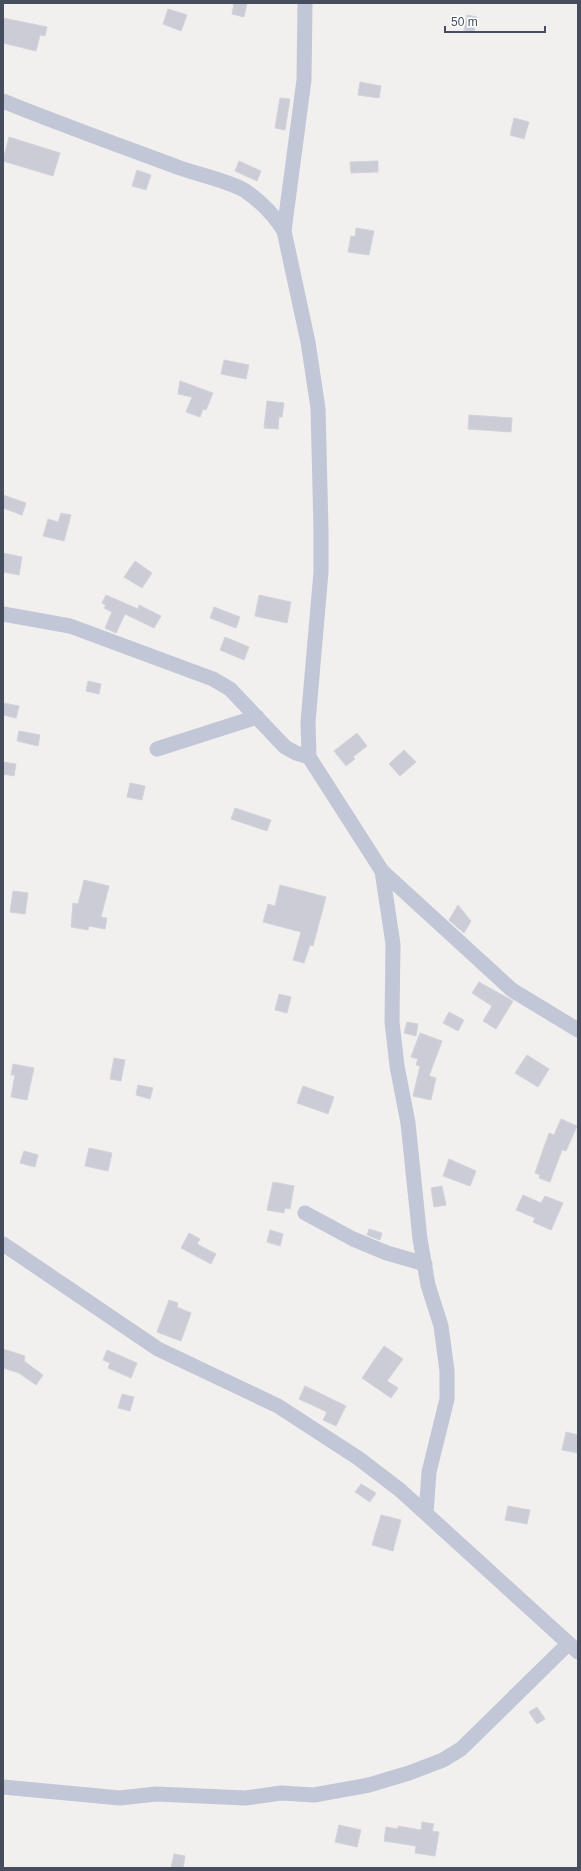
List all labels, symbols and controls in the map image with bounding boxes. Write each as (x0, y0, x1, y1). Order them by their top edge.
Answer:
scale bar (445, 8, 545, 34)
text: 50 m (451, 15, 478, 29)

